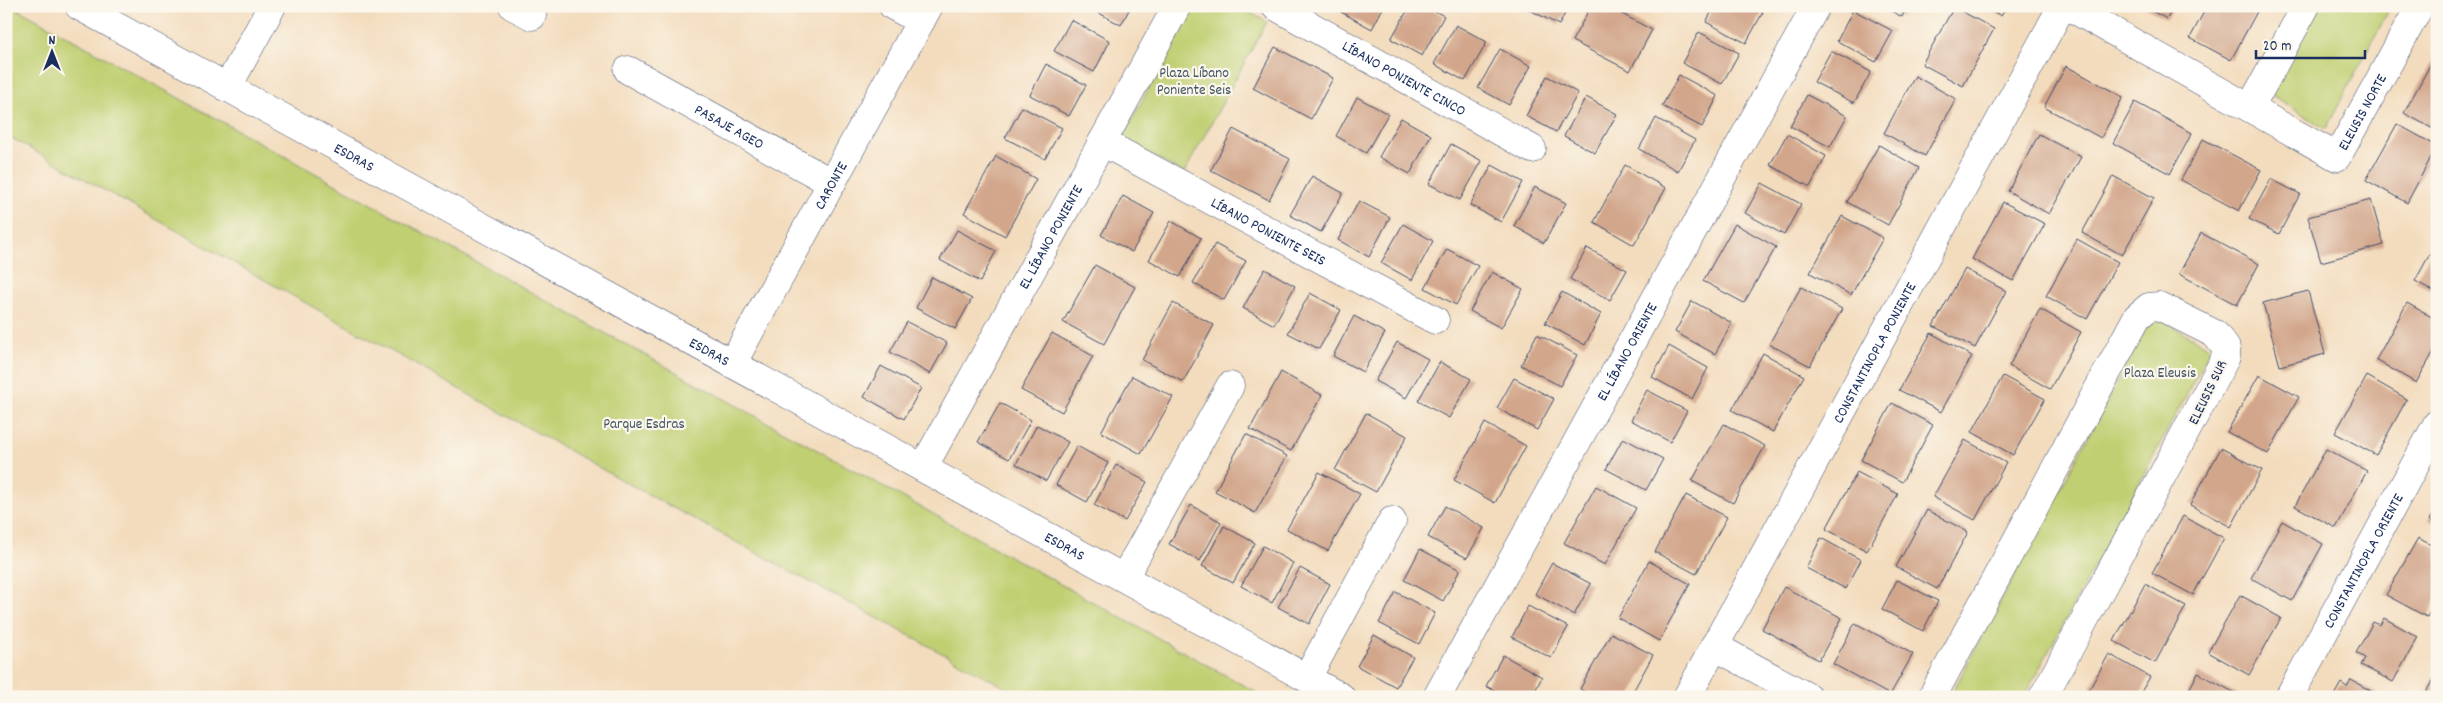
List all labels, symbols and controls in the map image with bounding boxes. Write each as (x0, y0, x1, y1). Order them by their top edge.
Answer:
north arrow (28, 28, 78, 78)
scale bar (2256, 28, 2364, 60)
text: N (49, 31, 56, 51)
street label: LÍBANO PONIENTE CINCO (1337, 36, 1469, 123)
text: 20 m (2263, 36, 2291, 58)
park label: Plaza Líbano Poniente Seis (1157, 63, 1231, 102)
street label: ELEUSIS NORTE (2334, 70, 2394, 155)
street label: PASAJE AGEO (690, 100, 767, 156)
street label: ESDRAS (329, 139, 378, 179)
street label: CARONTE (810, 158, 854, 214)
street label: EL LÍBANO PONIENTE (1014, 181, 1090, 294)
street label: LÍBANO PONIENTE SEIS (1206, 193, 1329, 273)
street label: CONSTANTINOPLA PONIENTE (1828, 279, 1923, 428)
street label: EL LÍBANO ORIENTE (1592, 299, 1664, 406)
street label: ESDRAS (684, 333, 733, 373)
street label: ELEUSIS SUR (2184, 357, 2234, 429)
park label: Plaza Eleusis (2124, 363, 2196, 385)
park label: Parque Esdras (603, 414, 685, 436)
street label: CONSTANTINOPLA ORIENTE (2319, 490, 2410, 633)
street label: ESDRAS (1040, 528, 1088, 568)

